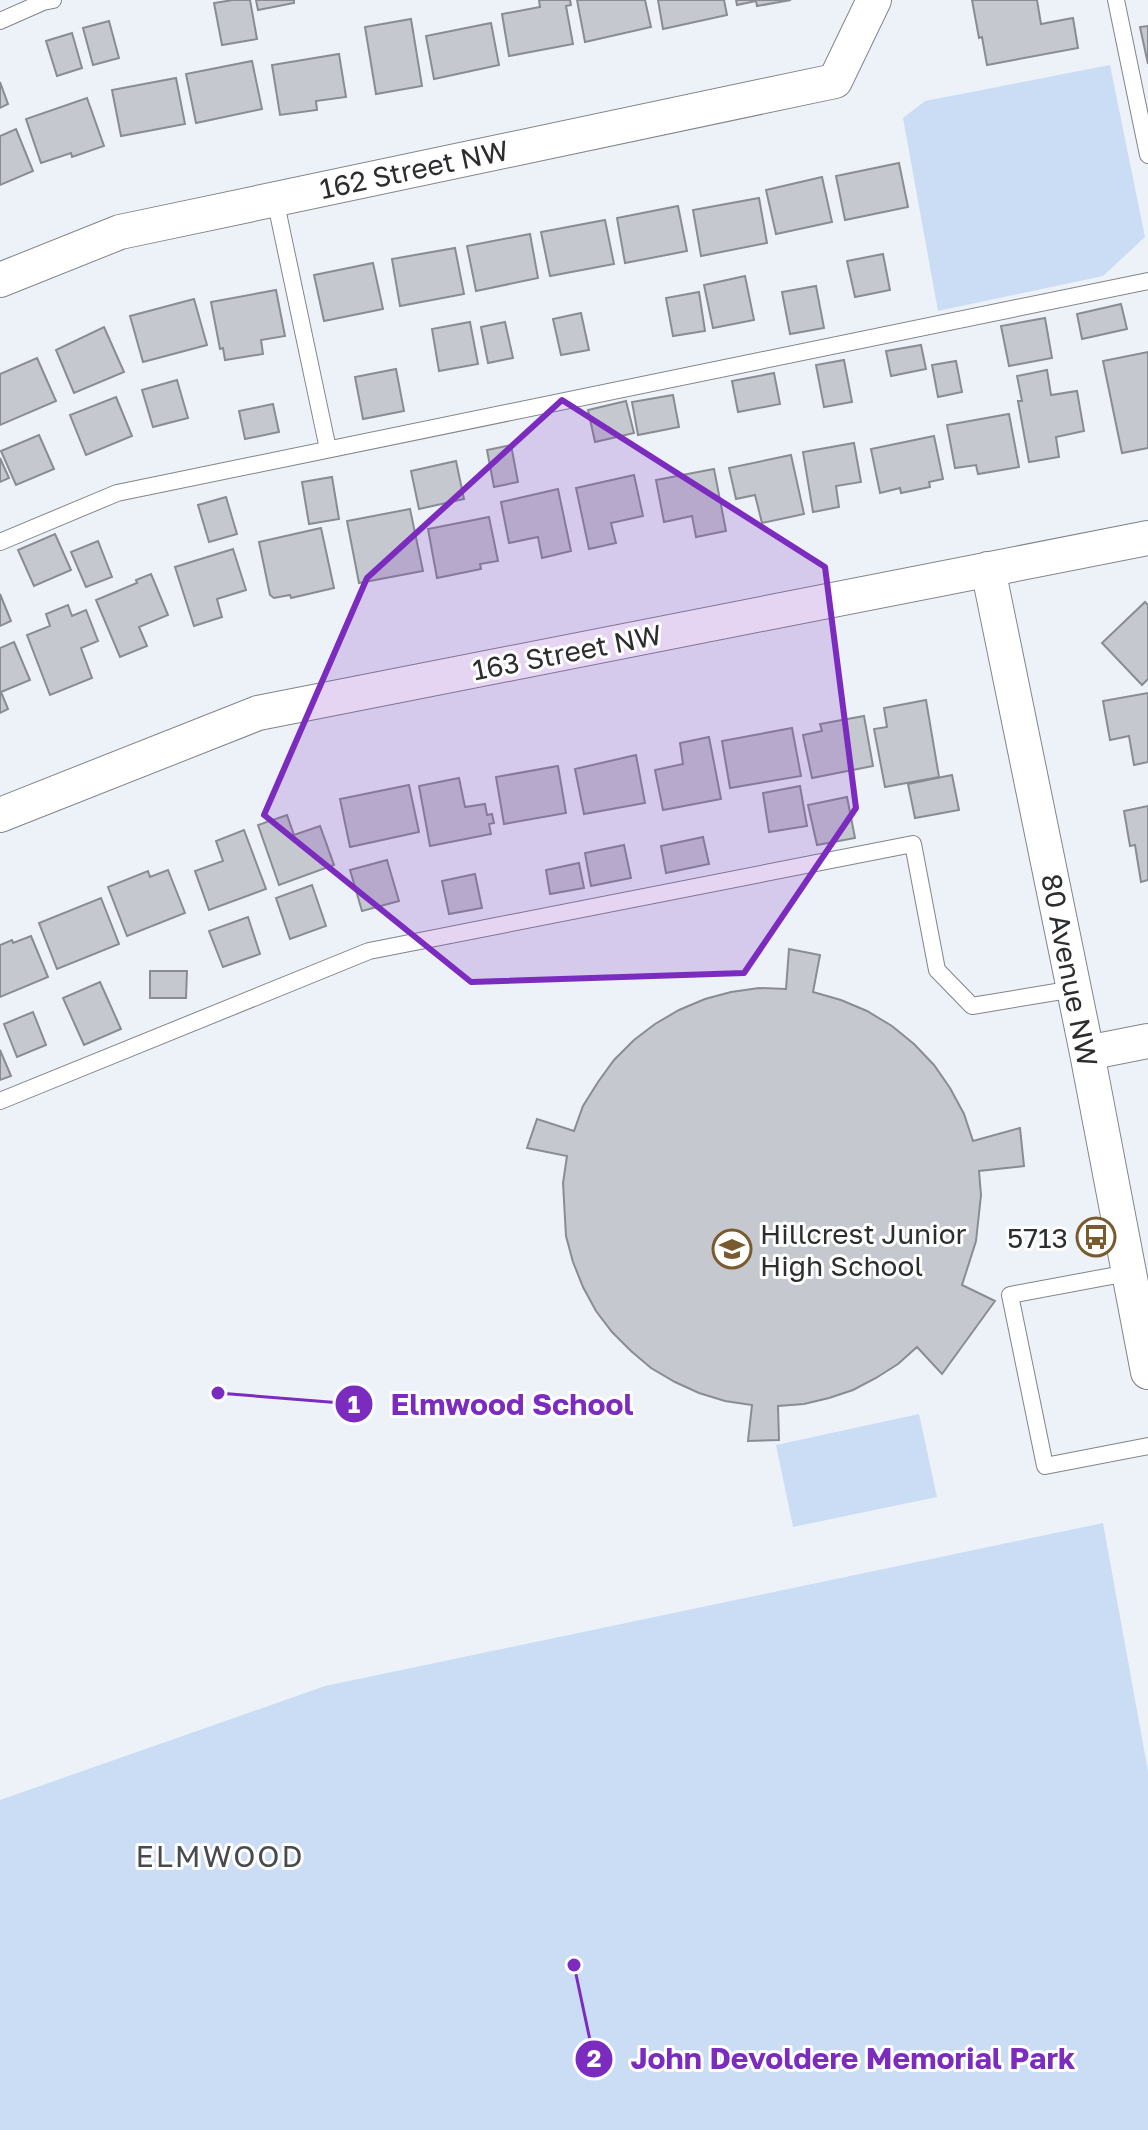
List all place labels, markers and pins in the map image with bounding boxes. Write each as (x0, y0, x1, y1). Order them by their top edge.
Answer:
bus stop icon: 5713 (1075, 1216, 1117, 1258)
place label: Hillcrest Junior High School (760, 1217, 967, 1282)
place label: 5713 (1007, 1221, 1068, 1254)
school or university icon: Hillcrest Junior High School (711, 1228, 753, 1270)
callout: Elmwood School (334, 1377, 649, 1431)
callout: John Devoldere Memorial Park (574, 2032, 1091, 2086)

